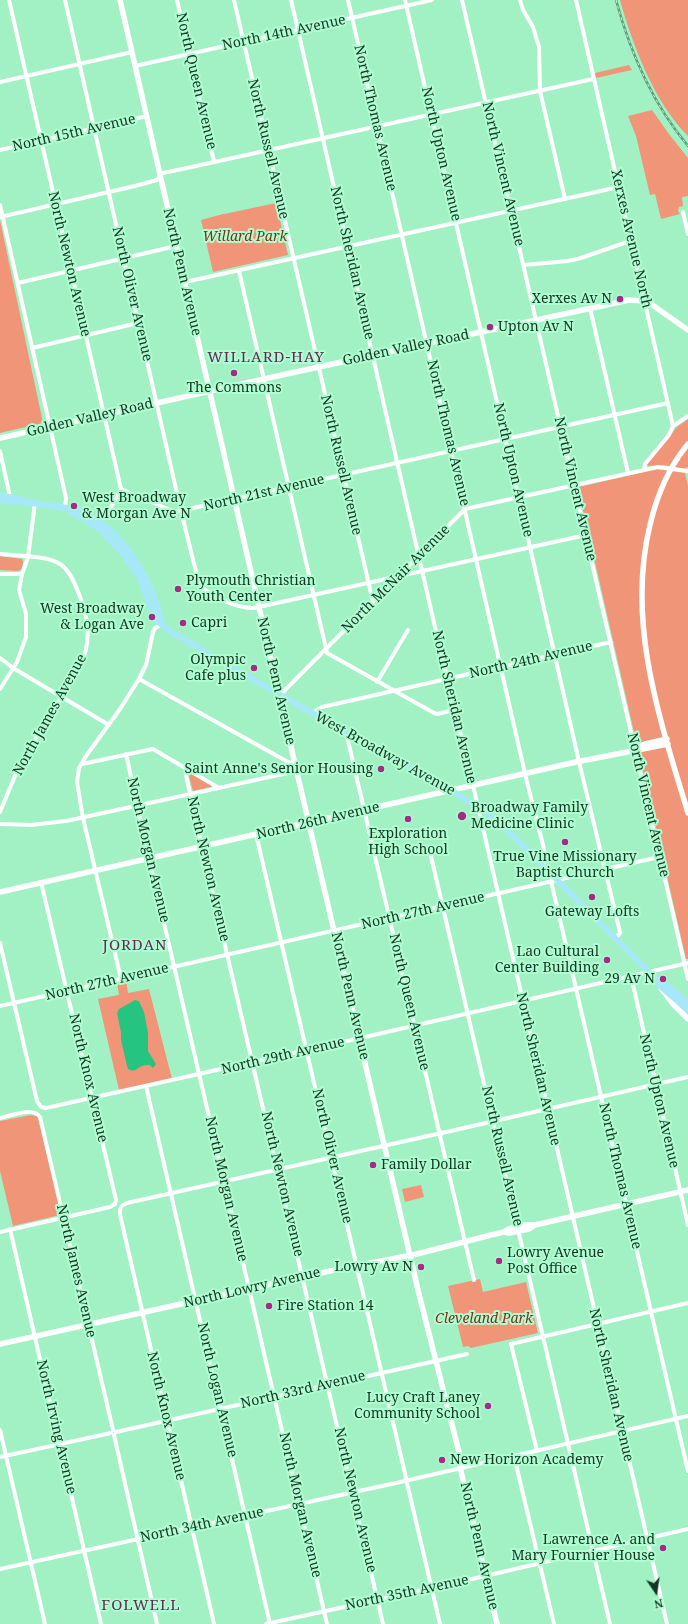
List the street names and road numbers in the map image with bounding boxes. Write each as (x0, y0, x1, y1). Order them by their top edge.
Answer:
street label: North Queen Avenue (172, 11, 220, 151)
street label: North 14th Avenue (221, 12, 347, 54)
street label: North Thomas Avenue (350, 43, 400, 193)
street label: North Russell Avenue (244, 77, 292, 221)
street label: North Upton Avenue (417, 85, 465, 223)
street label: North Vincent Avenue (478, 100, 528, 248)
street label: North 15th Avenue (11, 111, 137, 155)
street label: Xerxes Avenue North (607, 168, 655, 310)
street label: North Sheridan Avenue (326, 185, 378, 341)
street label: North Newton Avenue (44, 190, 94, 338)
street label: North Penn Avenue (159, 207, 205, 337)
street label: North Oliver Avenue (108, 225, 156, 363)
street label: Golden Valley Road (341, 326, 471, 370)
street label: North Thomas Avenue (423, 358, 473, 508)
street label: North Russell Avenue (317, 393, 365, 537)
street label: Golden Valley Road (25, 395, 155, 441)
street label: North Upton Avenue (489, 401, 537, 539)
street label: North Vincent Avenue (550, 415, 600, 563)
street label: North 21st Avenue (202, 471, 326, 515)
street label: North McNair Avenue (338, 521, 454, 637)
street label: North Penn Avenue (253, 616, 299, 746)
street label: North Sheridan Avenue (428, 629, 480, 785)
street label: North 24th Avenue (468, 638, 594, 682)
street label: North James Avenue (10, 651, 90, 779)
street label: West Broadway Avenue (312, 708, 458, 800)
street label: North Vincent Avenue (623, 731, 673, 879)
street label: North Morgan Avenue (123, 776, 173, 924)
street label: North Newton Avenue (183, 795, 233, 943)
street label: North 26th Avenue (255, 799, 381, 843)
street label: North 27th Avenue (360, 889, 486, 933)
street label: North Penn Avenue (327, 931, 373, 1061)
street label: North Queen Avenue (385, 932, 433, 1072)
street label: North 27th Avenue (44, 960, 170, 1004)
street label: North Sheridan Avenue (512, 991, 564, 1147)
street label: North Knox Avenue (65, 1012, 111, 1144)
street label: North Upton Avenue (635, 1032, 683, 1170)
street label: North 29th Avenue (220, 1034, 346, 1078)
street label: North Russell Avenue (478, 1084, 526, 1228)
street label: North Oliver Avenue (308, 1087, 356, 1225)
street label: North Thomas Avenue (595, 1101, 645, 1251)
street label: North Newton Avenue (257, 1110, 307, 1258)
street label: North Morgan Avenue (201, 1115, 251, 1263)
street label: North James Avenue (52, 1203, 100, 1339)
street label: North Lowry Avenue (182, 1264, 322, 1312)
street label: North Sheridan Avenue (585, 1307, 637, 1463)
street label: North Logan Avenue (193, 1321, 241, 1459)
street label: North Knox Avenue (143, 1350, 189, 1482)
street label: North Irving Avenue (32, 1358, 80, 1496)
street label: North 33rd Avenue (239, 1367, 367, 1413)
street label: North Newton Avenue (330, 1426, 380, 1574)
street label: North Morgan Avenue (275, 1431, 325, 1579)
street label: North Penn Avenue (456, 1481, 502, 1611)
street label: North 34th Avenue (139, 1504, 265, 1546)
street label: North 35th Avenue (344, 1572, 470, 1614)

